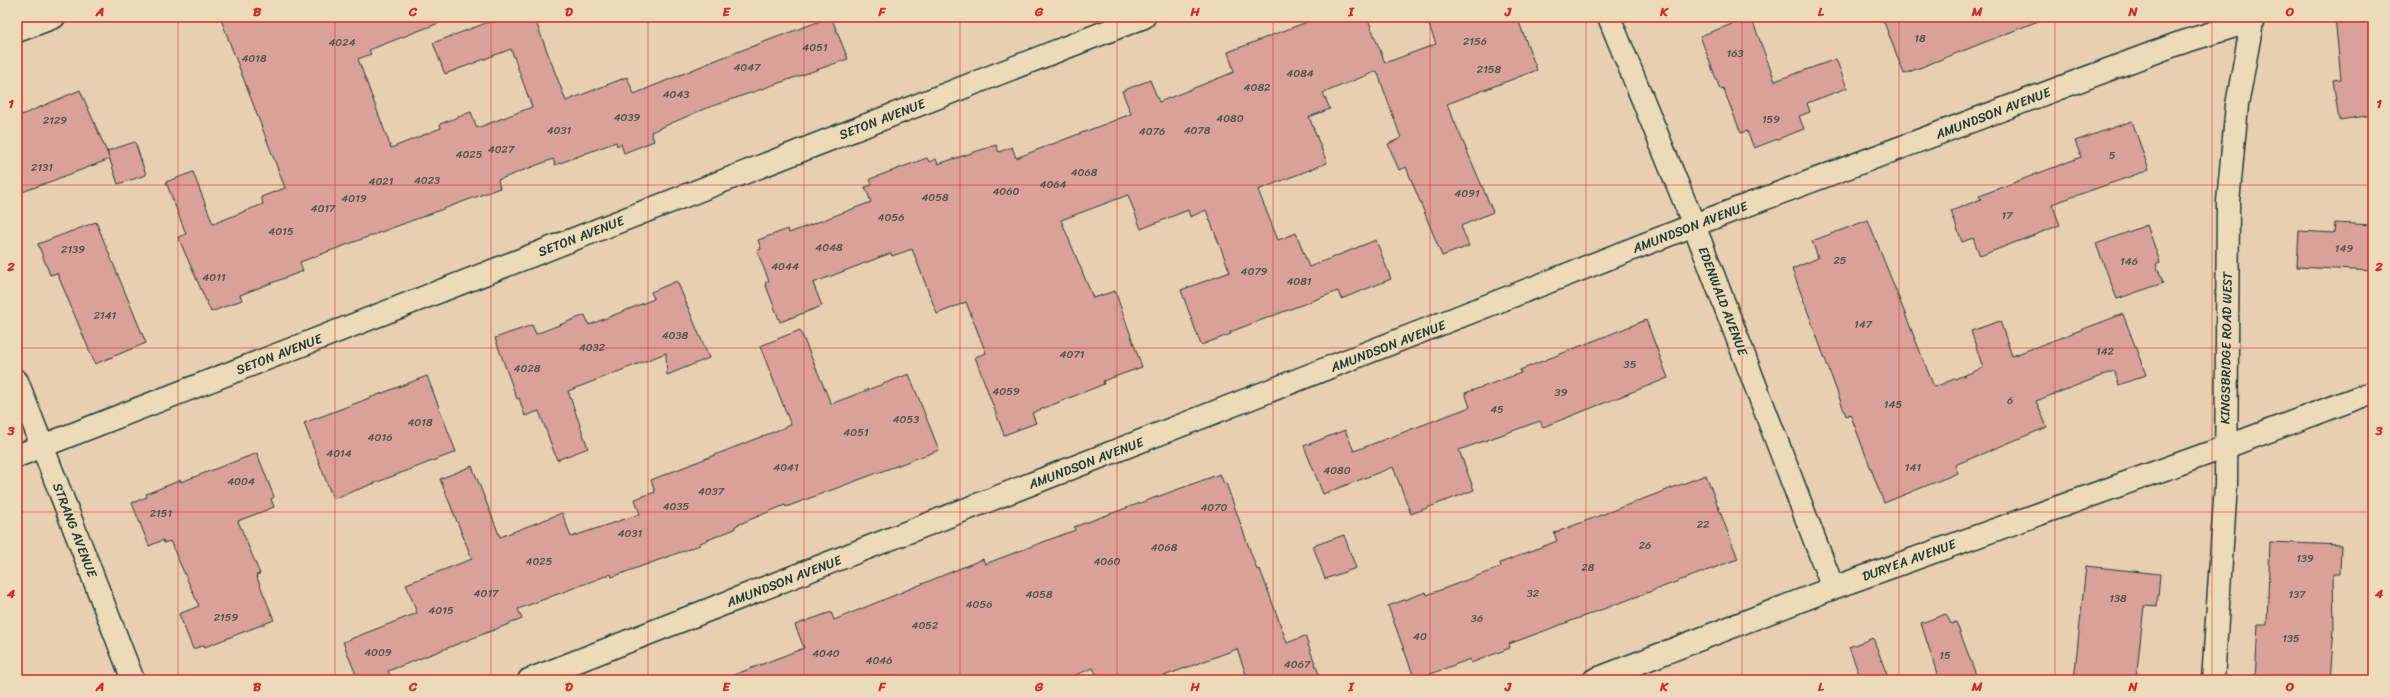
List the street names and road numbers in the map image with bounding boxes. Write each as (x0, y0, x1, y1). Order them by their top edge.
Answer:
street label: AMUNDSON AVENUE (1931, 80, 2055, 146)
street label: SETON AVENUE (836, 92, 929, 146)
street label: AMUNDSON AVENUE (1628, 194, 1752, 260)
street label: SETON AVENUE (535, 209, 628, 263)
street label: EDENWALD AVENUE (1692, 243, 1755, 360)
street label: KINGSBRIDGE ROAD WEST (2213, 271, 2239, 424)
street label: AMUNDSON AVENUE (1326, 313, 1450, 379)
street label: SETON AVENUE (233, 327, 326, 381)
street label: AMUNDSON AVENUE (1024, 430, 1148, 496)
street label: STRANG AVENUE (46, 479, 104, 582)
street label: DURYEA AVENUE (1859, 532, 1960, 588)
street label: AMUNDSON AVENUE (722, 548, 846, 614)

